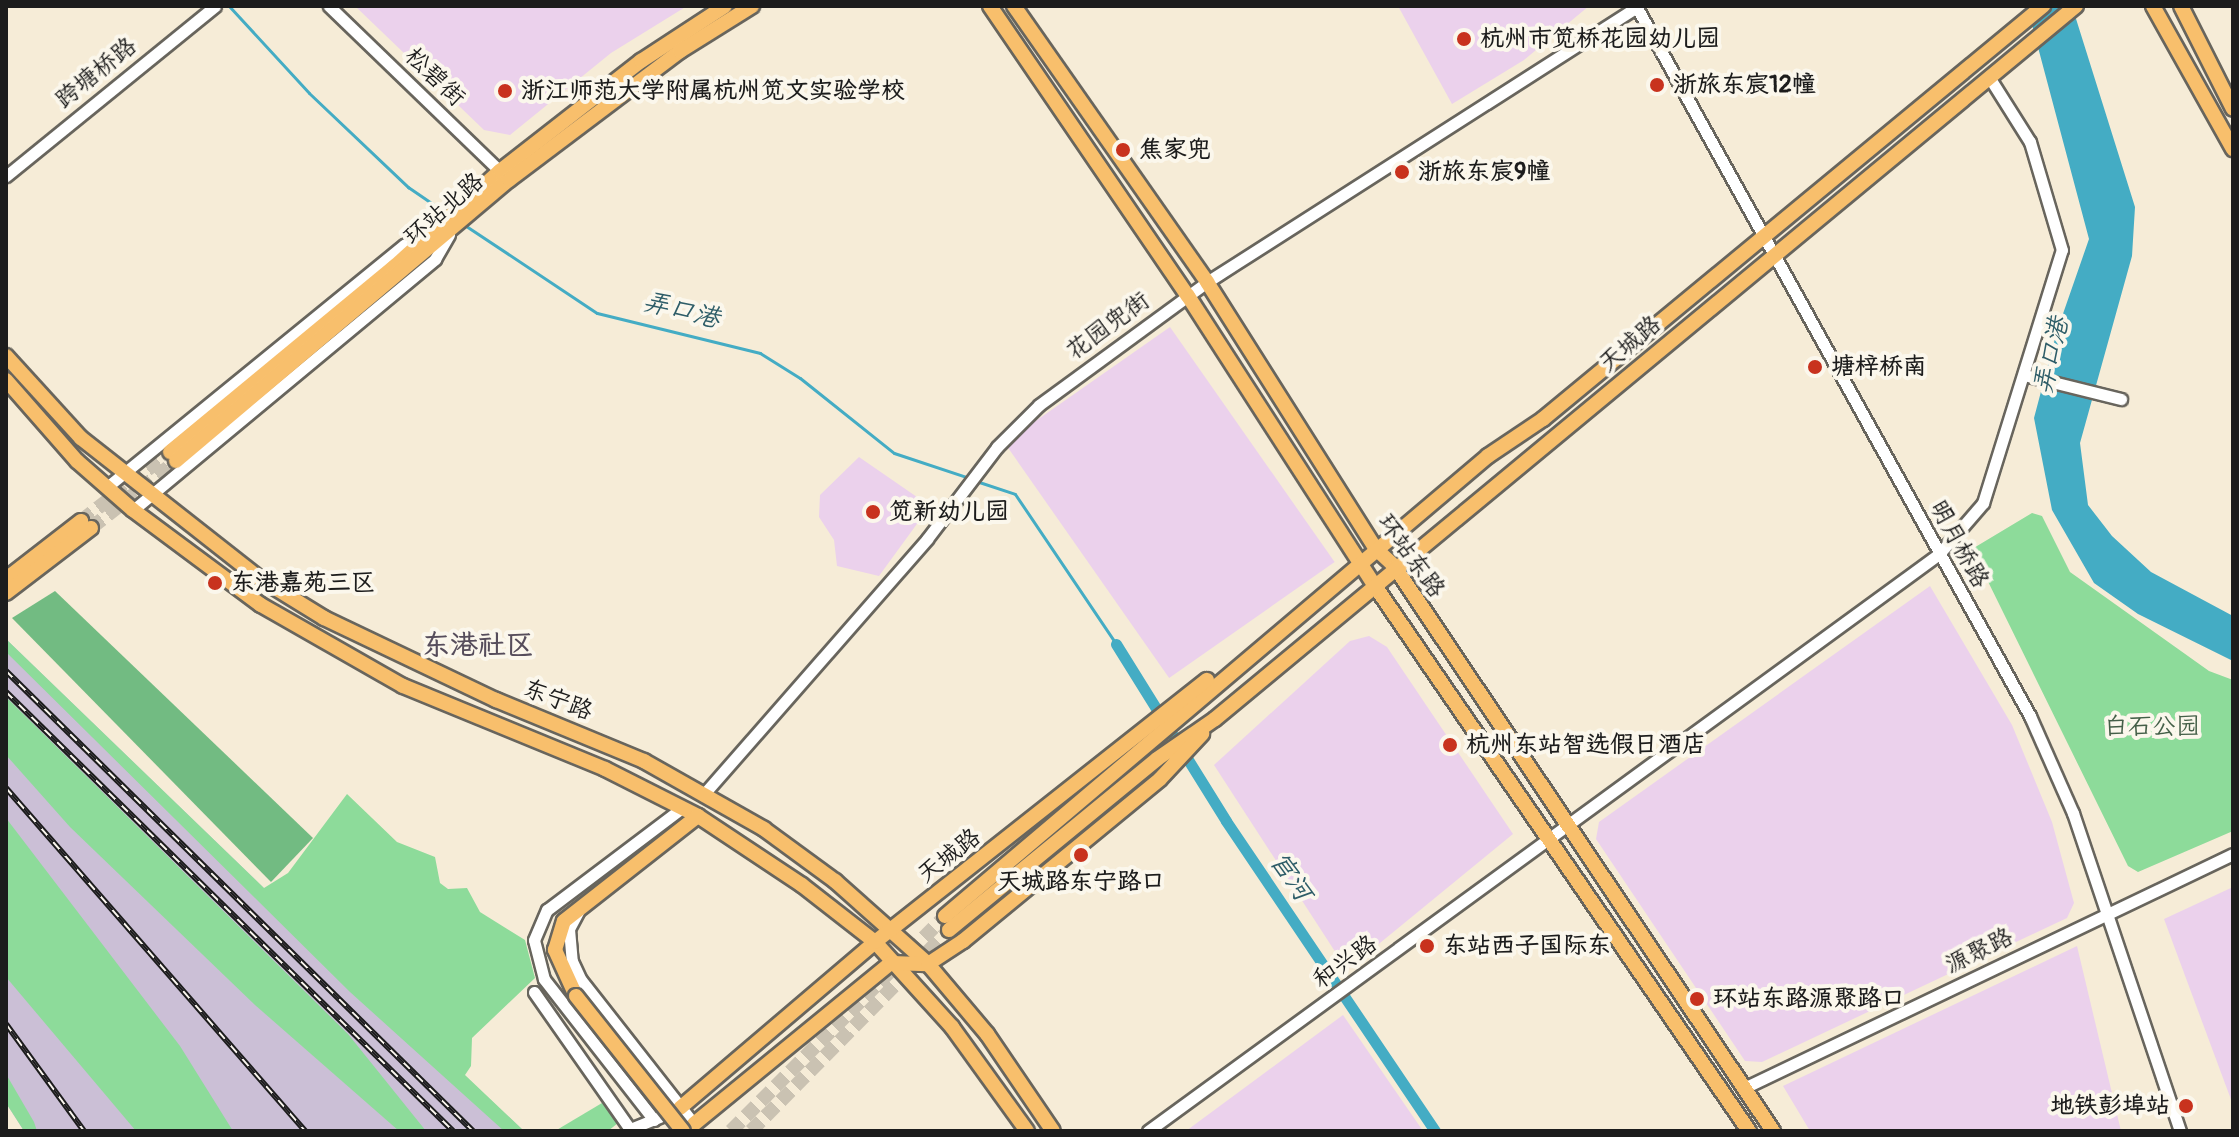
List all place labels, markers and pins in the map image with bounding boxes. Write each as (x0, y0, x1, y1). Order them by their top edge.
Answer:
place label: 杭州市笕桥花园幼儿园 (1480, 25, 1720, 53)
marker: 杭州市笕桥花园幼儿园 (1455, 30, 1473, 48)
place label: 浙旅东宸12幢 (1673, 71, 1816, 99)
marker: 浙旅东宸12幢 (1648, 76, 1666, 94)
place label: 浙江师范大学附属杭州笕文实验学校 (521, 77, 905, 105)
marker: 浙江师范大学附属杭州笕文实验学校 (496, 82, 514, 100)
place label: 焦家兜 (1139, 136, 1211, 164)
marker: 焦家兜 (1114, 141, 1132, 159)
place label: 浙旅东宸9幢 (1418, 158, 1550, 186)
marker: 浙旅东宸9幢 (1393, 163, 1411, 181)
place label: 塘梓桥南 (1831, 353, 1927, 381)
marker: 塘梓桥南 (1806, 358, 1824, 376)
place label: 笕新幼儿园 (889, 498, 1009, 526)
marker: 笕新幼儿园 (864, 503, 882, 521)
place label: 东港嘉苑三区 (231, 569, 375, 597)
marker: 东港嘉苑三区 (206, 574, 224, 592)
place label: 杭州东站智选假日酒店 (1466, 731, 1706, 759)
marker: 杭州东站智选假日酒店 (1441, 736, 1459, 754)
marker: 天城路东宁路口 (1072, 846, 1090, 864)
place label: 天城路东宁路口 (997, 868, 1165, 896)
place label: 东站西子国际东 (1443, 932, 1611, 960)
marker: 东站西子国际东 (1418, 937, 1436, 955)
place label: 环站东路源聚路口 (1713, 985, 1905, 1013)
marker: 环站东路源聚路口 (1688, 990, 1706, 1008)
place label: 地铁彭埠站 (2050, 1092, 2170, 1120)
marker: 地铁彭埠站 (2177, 1097, 2195, 1115)

